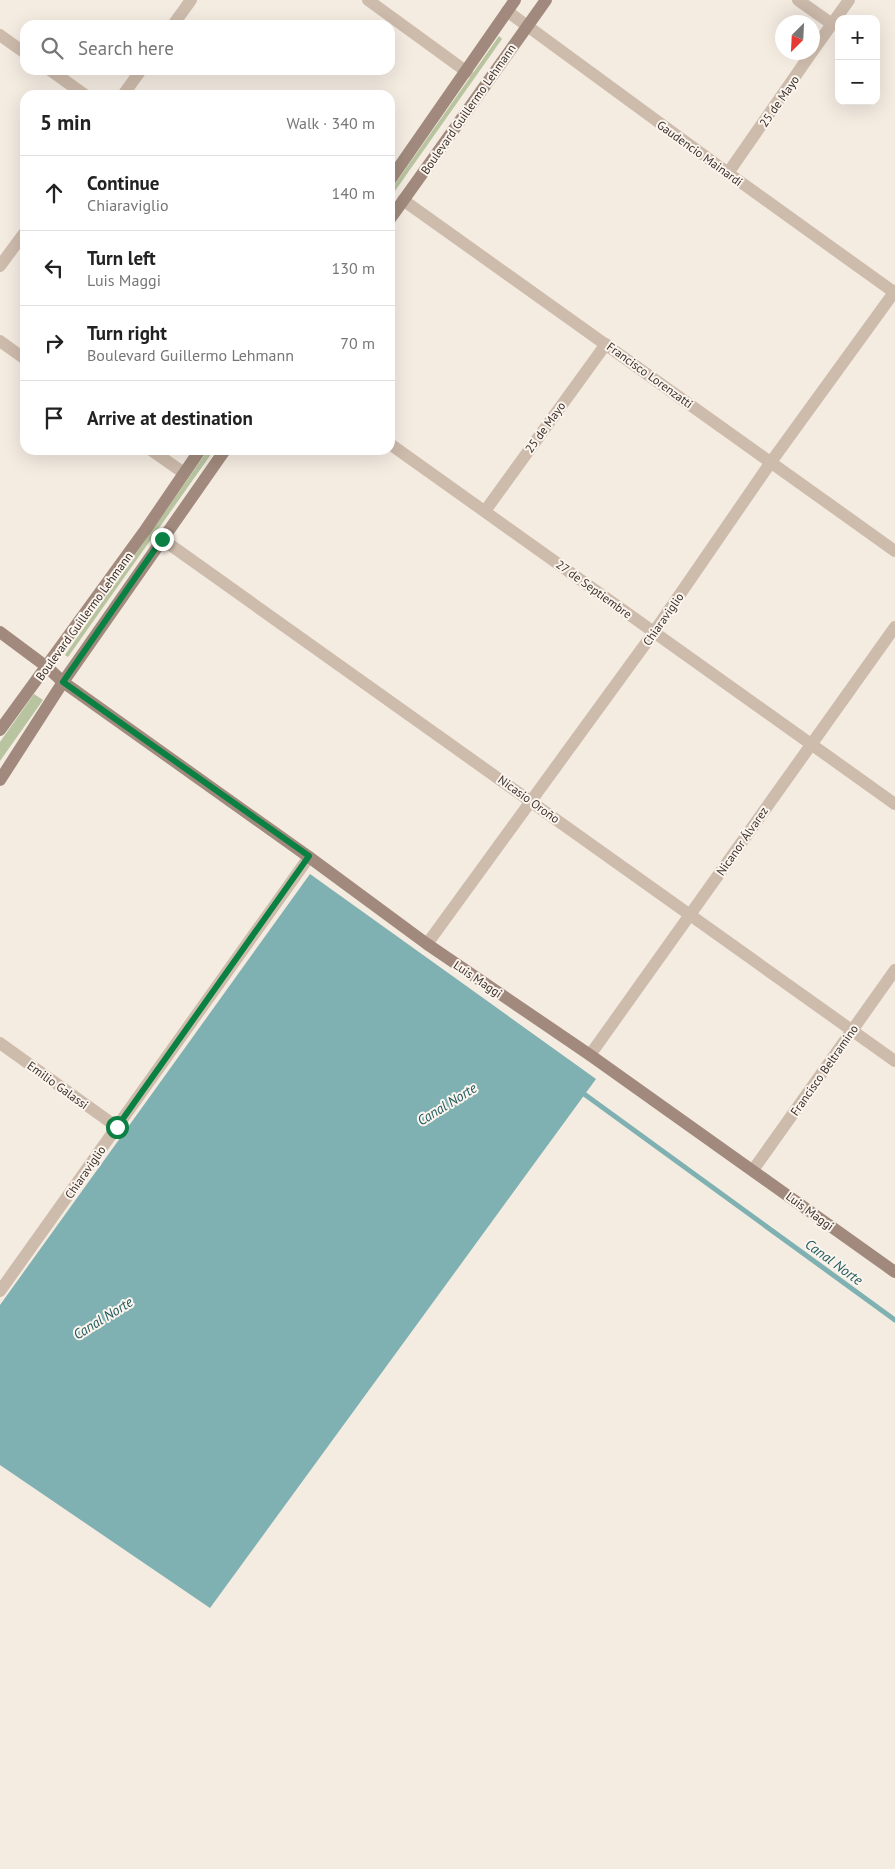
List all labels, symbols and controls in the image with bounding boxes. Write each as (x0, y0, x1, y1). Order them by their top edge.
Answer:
north arrow (775, 15, 820, 60)
map controls (835, 15, 880, 105)
button: + (835, 15, 880, 60)
search box (20, 20, 395, 75)
icon: search (38, 34, 66, 62)
text: Search here (78, 36, 174, 60)
street label: Boulevard Guillermo Lehmann (417, 41, 519, 177)
button: − (835, 60, 880, 105)
street label: 25 de Mayo (756, 72, 802, 130)
text: 5 min (40, 109, 91, 136)
text: Walk · 340 m (286, 113, 375, 133)
street label: Gaudencio Mainardi (654, 117, 746, 189)
text: Continue (87, 171, 159, 195)
icon: ahead (40, 179, 68, 207)
text: 140 m (332, 183, 375, 203)
text: Chiaraviglio (87, 195, 169, 215)
text: Turn left (87, 246, 156, 270)
icon: left (40, 254, 68, 282)
text: 130 m (332, 258, 375, 278)
text: Luis Maggi (87, 270, 161, 290)
text: Turn right (87, 321, 167, 345)
icon: right (40, 329, 68, 357)
text: 70 m (340, 333, 375, 353)
street label: Francisco Lorenzatti (604, 339, 696, 411)
text: Boulevard Guillermo Lehmann (87, 345, 294, 365)
street label: 25 de Mayo (521, 399, 569, 455)
icon: arrive (40, 404, 68, 432)
text: Arrive at destination (87, 406, 253, 430)
route end (151, 528, 174, 551)
street label: Boulevard Guillermo Lehmann (32, 549, 136, 683)
street label: 27 de Septiembre (553, 556, 635, 622)
street label: Chiaraviglio (639, 590, 687, 648)
street label: Nicasio Oroño (495, 772, 563, 826)
street label: Nicanor Álvarez (713, 804, 771, 878)
street label: Luis Maggi (451, 957, 505, 1001)
street label: Francisco Beltramino (787, 1021, 861, 1119)
street label: Emilio Galassi (25, 1058, 91, 1112)
water label: Canal Norte (414, 1078, 481, 1129)
route start (106, 1116, 129, 1139)
street label: Chiaraviglio (61, 1143, 109, 1201)
street label: Luis Maggi (783, 1189, 837, 1233)
water label: Canal Norte (802, 1235, 867, 1289)
water label: Canal Norte (70, 1292, 137, 1343)

